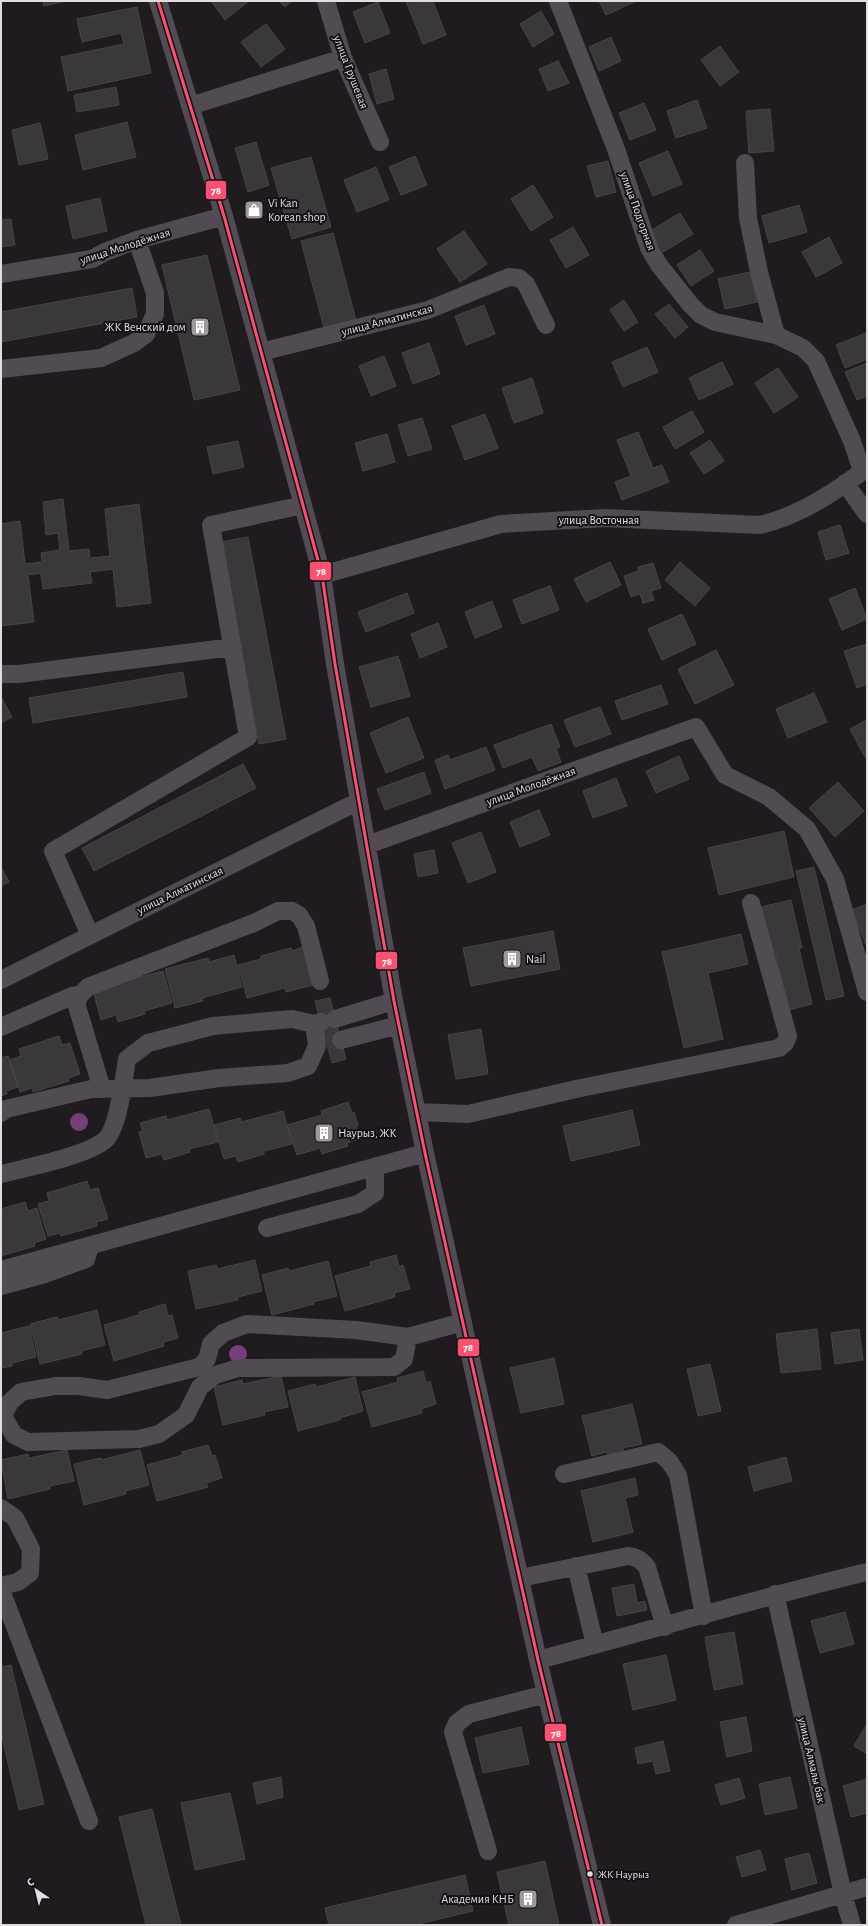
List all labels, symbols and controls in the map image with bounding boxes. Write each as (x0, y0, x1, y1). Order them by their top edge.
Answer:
street label: улица Грушевая (330, 33, 370, 111)
street label: улица Подгорная (617, 169, 658, 252)
line badge: 78 (205, 180, 227, 200)
text: 78 (211, 185, 221, 196)
place label: Vi Kan Korean shop (268, 197, 326, 223)
shop icon: Vi Kan Korean shop (243, 199, 265, 221)
street label: улица Молодёжная (78, 226, 172, 267)
street label: улица Алматинская (339, 302, 434, 339)
building icon: ЖК Венский дом (189, 316, 211, 338)
place label: ЖК Венский дом (105, 321, 186, 333)
street label: улица Восточная (558, 514, 639, 527)
line badge: 78 (309, 561, 332, 581)
text: 78 (316, 566, 326, 577)
street label: улица Молодёжная (484, 764, 577, 809)
street label: улица Алматинская (134, 864, 225, 917)
building icon: Nail (501, 948, 523, 970)
line badge: 78 (375, 951, 398, 970)
place label: Nail (526, 953, 545, 965)
text: 78 (382, 956, 392, 967)
building icon: Наурыз, ЖК (313, 1122, 335, 1144)
place label: Наурыз, ЖК (338, 1127, 397, 1140)
line badge: 78 (457, 1338, 480, 1357)
text: 78 (463, 1342, 473, 1353)
street label: улица Алмалы бак (795, 1715, 828, 1805)
line badge: 78 (544, 1723, 567, 1742)
text: 78 (551, 1728, 561, 1739)
marker: ЖК Наурыз (585, 1869, 595, 1879)
place label: ЖК Наурыз (598, 1869, 649, 1880)
north arrow (16, 1870, 56, 1910)
text: С (25, 1876, 36, 1888)
building icon: Академия КНБ (517, 1888, 539, 1910)
place label: Академия КНБ (441, 1893, 514, 1905)

